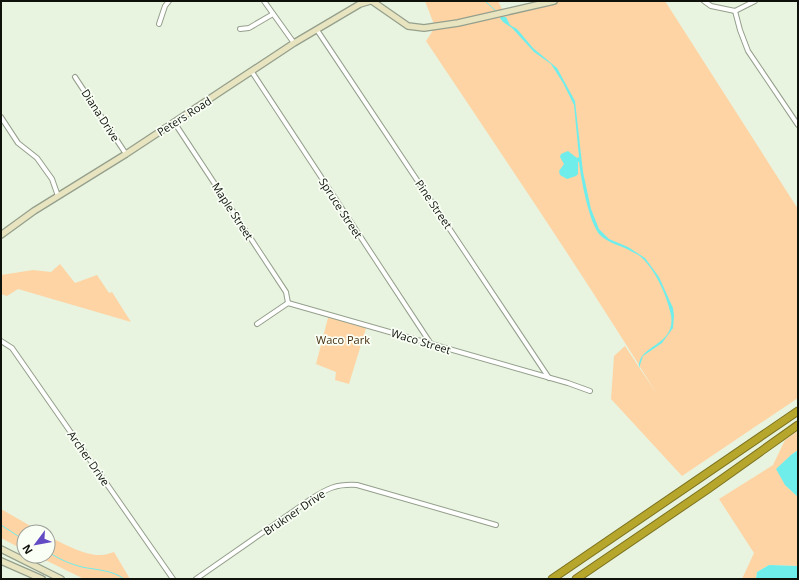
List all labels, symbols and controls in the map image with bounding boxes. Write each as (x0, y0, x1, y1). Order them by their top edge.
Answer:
street label: Diana Drive (79, 86, 123, 144)
street label: Peters Road (154, 93, 214, 139)
street label: Spruce Street (316, 175, 366, 241)
street label: Pine Street (412, 177, 456, 231)
street label: Maple Street (209, 180, 257, 243)
street label: Waco Street (389, 325, 453, 357)
park label: Waco Park (316, 332, 370, 347)
street label: Archer Drive (65, 428, 113, 488)
street label: Brukner Drive (260, 486, 328, 538)
north arrow (16, 524, 56, 564)
text: N (18, 542, 36, 557)

